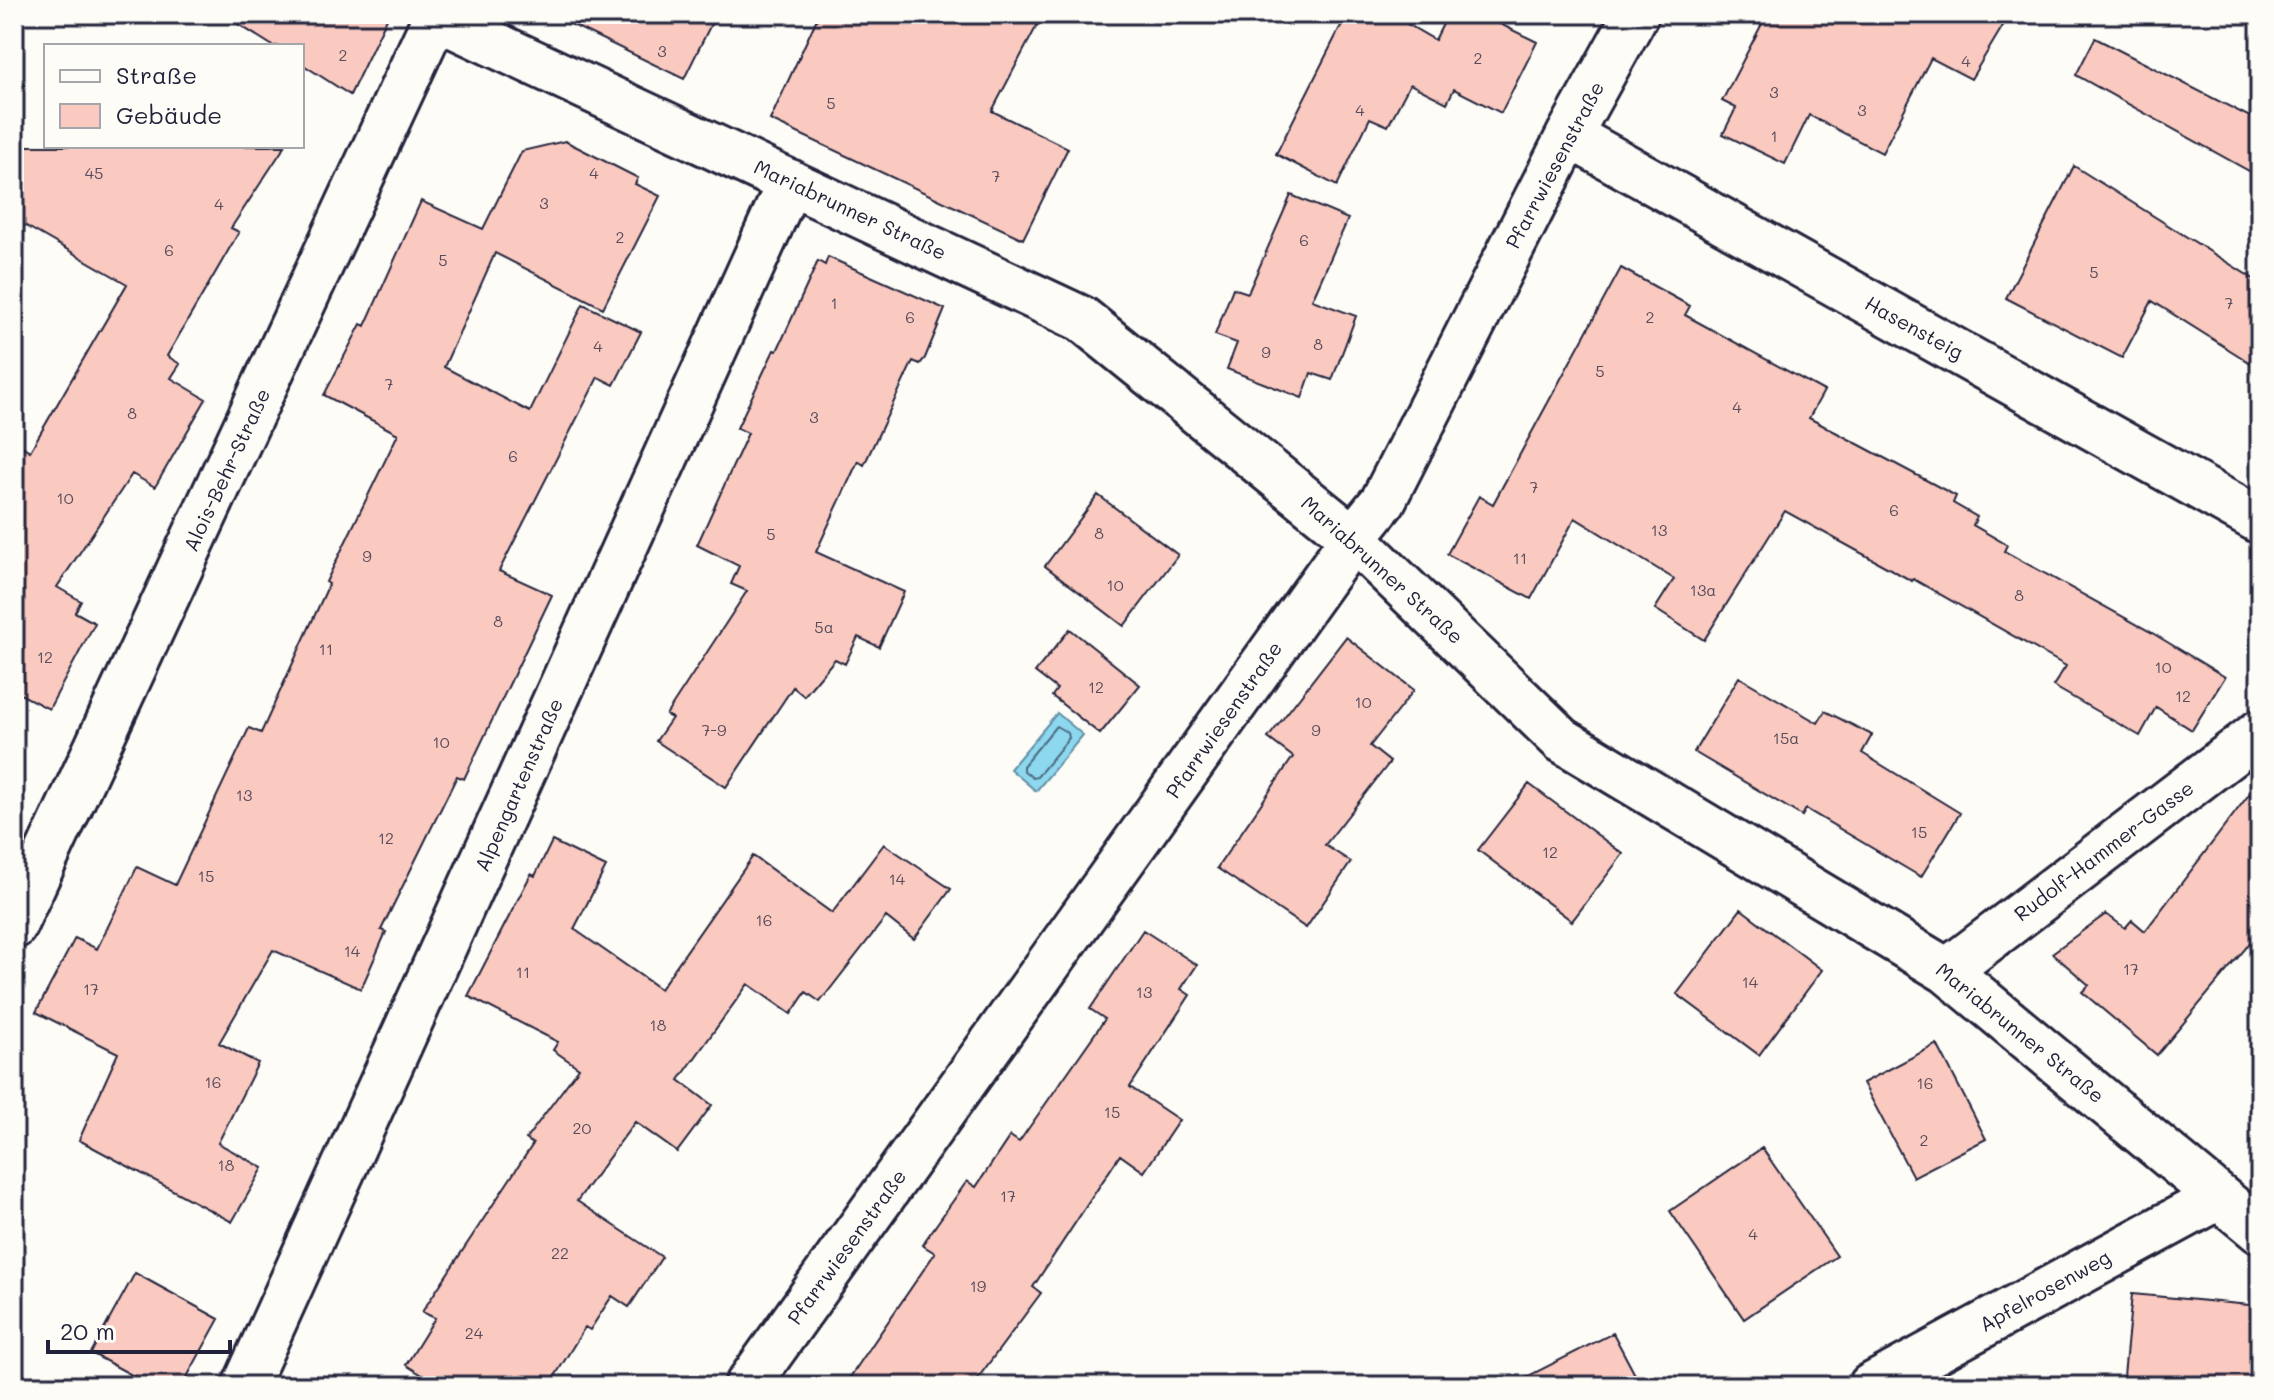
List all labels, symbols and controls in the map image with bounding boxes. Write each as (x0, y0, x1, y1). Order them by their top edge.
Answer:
house number: 3 (657, 40, 667, 61)
legend (44, 44, 304, 148)
house number: 2 (339, 44, 347, 65)
house number: 2 (1474, 47, 1482, 68)
house number: 4 (1961, 50, 1971, 71)
text: Straße (116, 59, 197, 90)
street label: Pfarrwiesenstraße (1499, 76, 1609, 253)
house number: 3 (1769, 81, 1779, 102)
house number: 5 (826, 92, 836, 113)
text: Gebäude (116, 99, 222, 130)
house number: 4 (1355, 99, 1365, 120)
house number: 3 (1857, 99, 1867, 120)
house number: 1 (1770, 125, 1778, 146)
street label: Mariabrunner Straße (750, 153, 951, 265)
house number: 45 (85, 162, 103, 183)
house number: 4 (589, 162, 599, 183)
house number: 7 (992, 165, 1001, 186)
house number: 3 (539, 192, 549, 213)
house number: 4 (214, 193, 224, 214)
house number: 2 (616, 226, 624, 247)
house number: 6 (1299, 229, 1309, 250)
house number: 6 (164, 239, 174, 260)
house number: 5 (438, 249, 448, 270)
house number: 5 (2089, 261, 2099, 282)
street label: Hasensteig (1861, 289, 1968, 365)
house number: 1 (830, 292, 838, 313)
house number: 7 (2225, 292, 2234, 313)
house number: 6 (905, 306, 915, 327)
house number: 2 (1646, 306, 1654, 327)
house number: 8 (1313, 333, 1323, 354)
house number: 4 (593, 335, 603, 356)
house number: 9 (1261, 341, 1271, 362)
house number: 5 (1595, 360, 1605, 381)
house number: 7 (385, 373, 394, 394)
street label: Alois-Behr-Straße (177, 384, 275, 555)
house number: 4 (1732, 396, 1742, 417)
house number: 8 (127, 402, 137, 423)
house number: 3 (809, 406, 819, 427)
house number: 6 (508, 445, 518, 466)
house number: 7 (1530, 476, 1539, 497)
house number: 10 (56, 487, 74, 508)
street label: Mariabrunner Straße (1296, 490, 1469, 649)
house number: 6 (1889, 499, 1899, 520)
house number: 13 (1651, 519, 1667, 540)
house number: 8 (1094, 522, 1104, 543)
house number: 5 (766, 523, 776, 544)
house number: 9 (362, 545, 372, 566)
house number: 11 (1513, 547, 1527, 568)
house number: 10 (1106, 574, 1124, 595)
house number: 13a (1690, 579, 1716, 600)
house number: 8 (2014, 584, 2024, 605)
house number: 8 (493, 610, 503, 631)
house number: 5a (814, 616, 834, 637)
street label: Pfarrwiesenstraße (1159, 636, 1287, 803)
house number: 11 (319, 638, 333, 659)
house number: 12 (37, 646, 53, 667)
house number: 10 (2154, 656, 2172, 677)
house number: 12 (1088, 676, 1104, 697)
house number: 12 (2175, 685, 2191, 706)
house number: 10 (1354, 691, 1372, 712)
street label: Alpengartenstraße (468, 694, 568, 875)
house number: 7-9 (701, 719, 727, 740)
house number: 9 (1311, 719, 1321, 740)
house number: 15a (1773, 727, 1799, 748)
house number: 10 (432, 731, 450, 752)
street label: Rudolf-Hammer-Gasse (2008, 774, 2198, 926)
house number: 13 (236, 784, 252, 805)
house number: 15 (1911, 821, 1927, 842)
house number: 12 (378, 827, 394, 848)
house number: 12 (1542, 841, 1558, 862)
house number: 15 (198, 865, 214, 886)
house number: 14 (889, 868, 906, 889)
house number: 16 (756, 909, 772, 930)
house number: 14 (344, 940, 361, 961)
street label: Mariabrunner Straße (1931, 956, 2110, 1108)
house number: 17 (2123, 958, 2139, 979)
house number: 11 (516, 961, 530, 982)
house number: 14 (1742, 971, 1759, 992)
house number: 17 (83, 978, 99, 999)
house number: 13 (1136, 981, 1152, 1002)
house number: 18 (650, 1014, 667, 1035)
house number: 16 (205, 1071, 221, 1092)
house number: 16 (1917, 1072, 1933, 1093)
house number: 15 (1104, 1101, 1120, 1122)
house number: 20 (573, 1117, 592, 1138)
house number: 2 (1920, 1129, 1928, 1150)
house number: 18 (218, 1154, 235, 1175)
street label: Pfarrwiesenstraße (781, 1164, 911, 1329)
house number: 17 (1000, 1185, 1016, 1206)
house number: 4 (1748, 1223, 1758, 1244)
house number: 22 (551, 1242, 569, 1263)
street label: Apfelrosenweg (1974, 1243, 2115, 1337)
house number: 19 (970, 1275, 986, 1296)
scale bar (48, 1304, 230, 1354)
text: 20 m (60, 1315, 115, 1346)
house number: 24 (465, 1322, 484, 1343)

